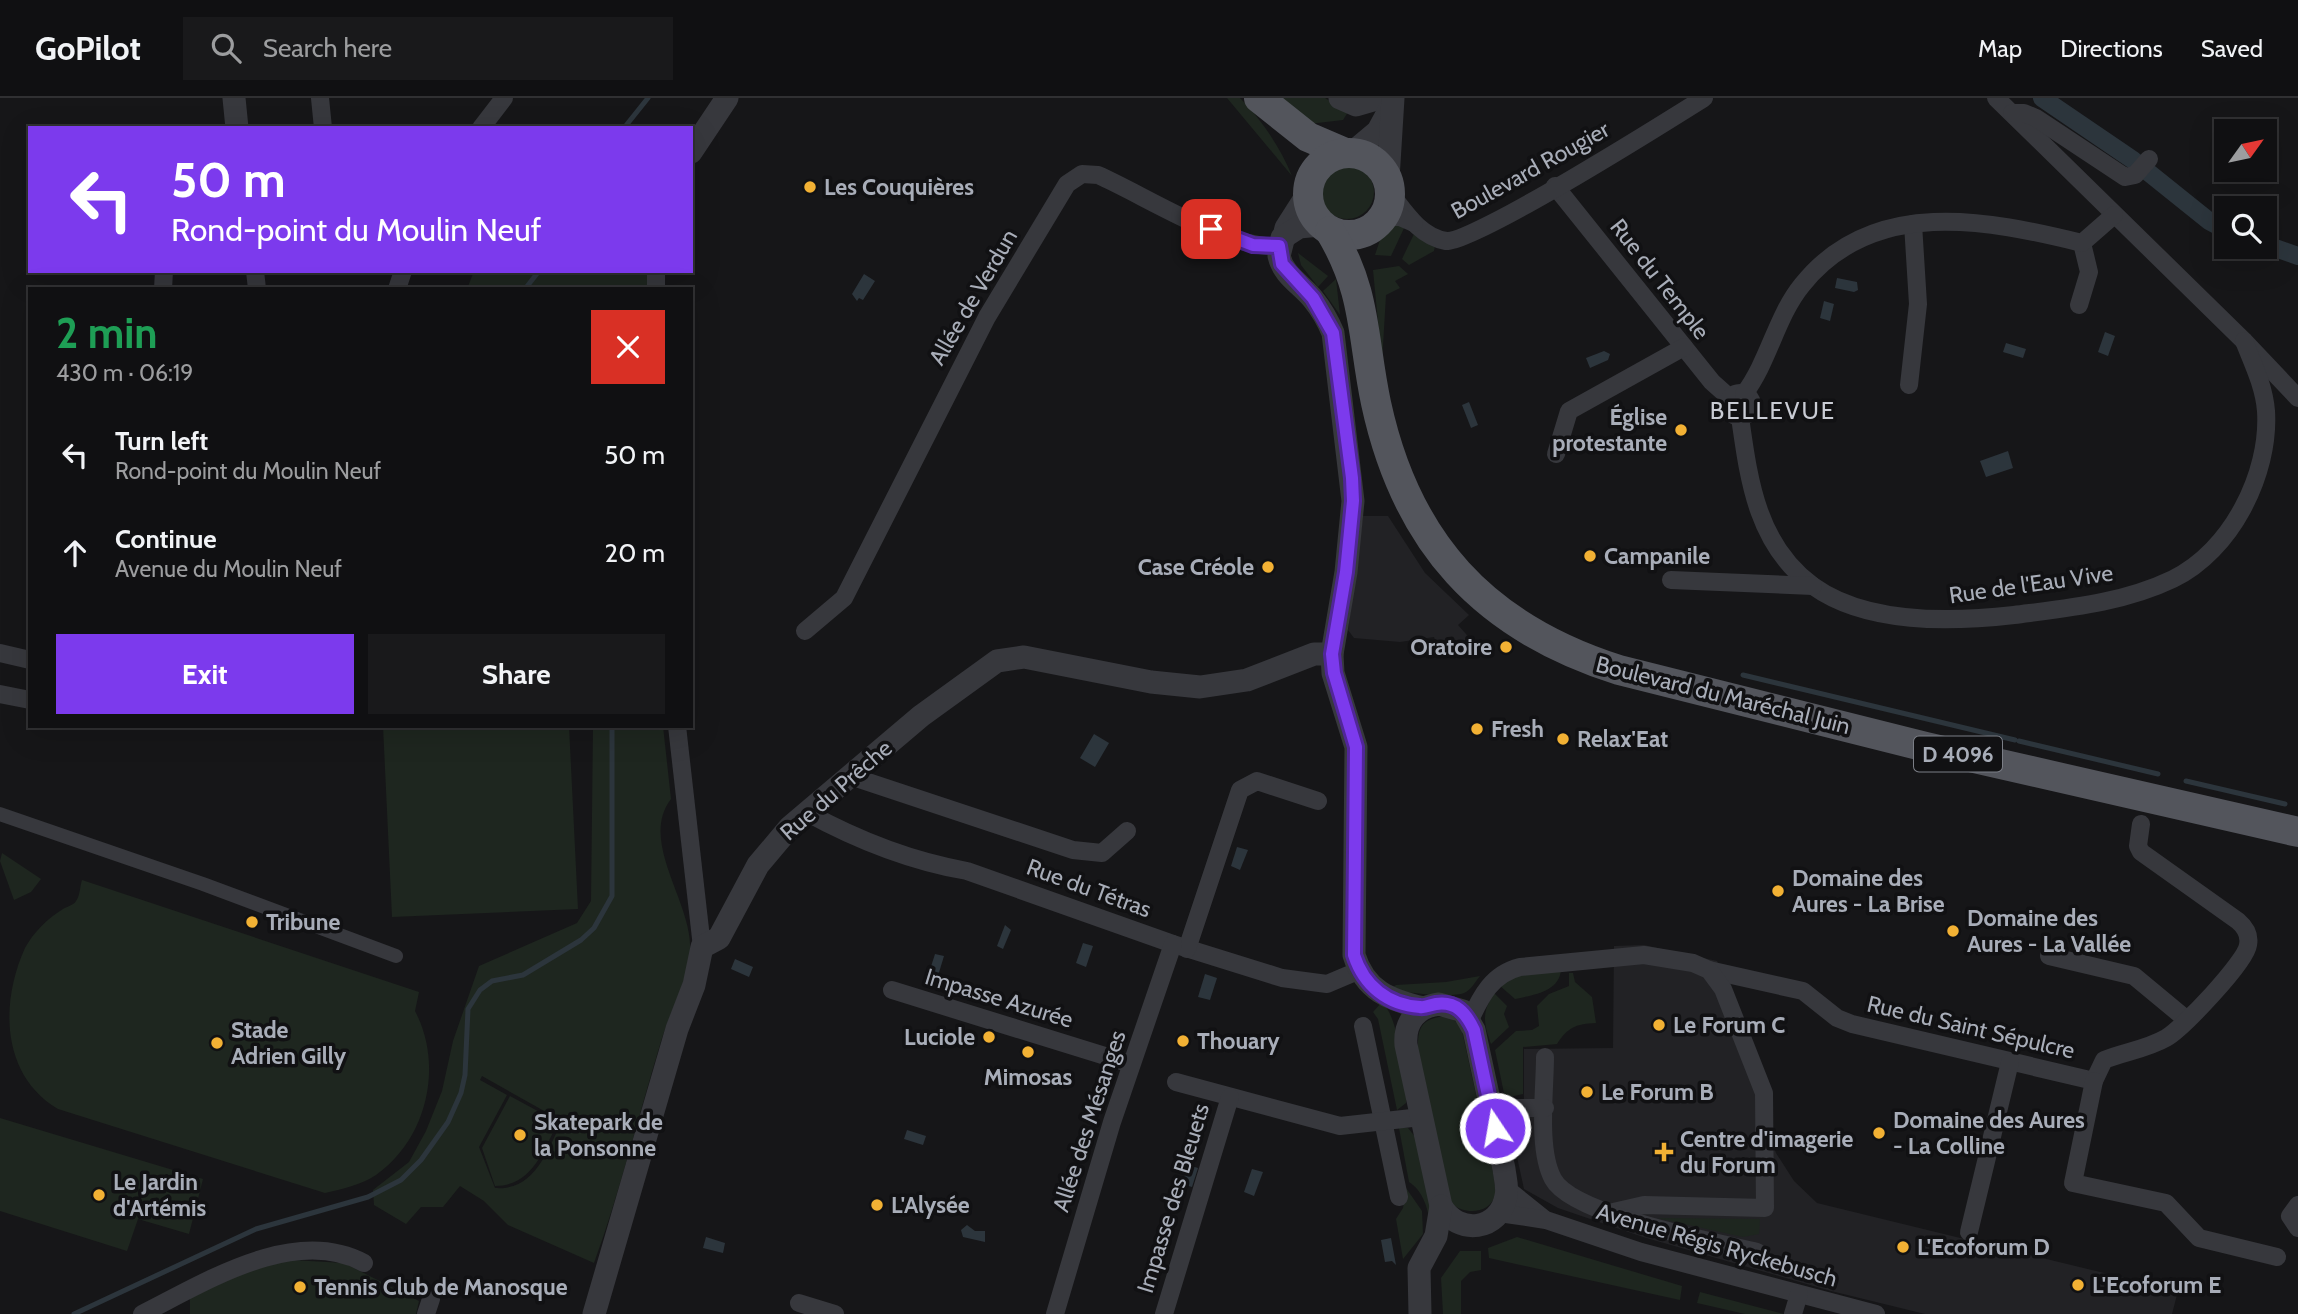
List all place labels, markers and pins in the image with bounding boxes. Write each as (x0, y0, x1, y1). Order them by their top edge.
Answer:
place label: Les Couquières (824, 173, 974, 201)
marker: Les Couquières (802, 179, 818, 195)
pin (1181, 199, 1241, 259)
place label: Église protestante (1552, 403, 1667, 457)
marker: Église protestante (1673, 422, 1689, 438)
place label: Campanile (1604, 542, 1710, 570)
marker: Campanile (1582, 548, 1598, 564)
place label: Case Créole (1138, 553, 1254, 581)
marker: Case Créole (1260, 559, 1276, 575)
place label: Oratoire (1410, 633, 1492, 661)
marker: Oratoire (1498, 639, 1514, 655)
place label: Fresh (1491, 715, 1544, 743)
marker: Fresh (1469, 721, 1485, 737)
place label: Relax'Eat (1577, 725, 1668, 753)
marker: Relax'Eat (1555, 731, 1571, 747)
place label: Domaine des Aures - La Brise (1792, 864, 1945, 918)
marker: Domaine des Aures - La Brise (1770, 883, 1786, 899)
place label: Domaine des Aures - La Vallée (1967, 904, 2131, 958)
place label: Tribune (266, 908, 340, 936)
marker: Tribune (244, 914, 260, 930)
marker: Domaine des Aures - La Vallée (1945, 923, 1961, 939)
place label: Le Forum C (1673, 1011, 1785, 1039)
place label: Stade Adrien Gilly (231, 1016, 347, 1070)
marker: Le Forum C (1651, 1017, 1667, 1033)
place label: Luciole (904, 1023, 975, 1051)
place label: Thouary (1197, 1027, 1280, 1055)
marker: Luciole (981, 1029, 997, 1045)
marker: Thouary (1175, 1033, 1191, 1049)
marker: Stade Adrien Gilly (209, 1035, 225, 1051)
marker: Mimosas (1020, 1044, 1036, 1060)
place label: Mimosas (984, 1063, 1072, 1091)
place label: Le Forum B (1601, 1078, 1714, 1106)
marker: Le Forum B (1579, 1084, 1595, 1100)
place label: Domaine des Aures - La Colline (1893, 1106, 2085, 1160)
place label: Skatepark de la Ponsonne (534, 1108, 663, 1162)
place label: Centre d'imagerie du Forum (1680, 1125, 1854, 1179)
marker: Domaine des Aures - La Colline (1871, 1125, 1887, 1141)
marker: Skatepark de la Ponsonne (512, 1127, 528, 1143)
marker: Centre d'imagerie du Forum (1654, 1142, 1674, 1162)
place label: Le Jardin d'Artémis (113, 1168, 207, 1222)
marker: Le Jardin d'Artémis (91, 1187, 107, 1203)
place label: L'Alysée (891, 1191, 970, 1219)
marker: L'Alysée (869, 1197, 885, 1213)
place label: L'Ecoforum D (1917, 1233, 2050, 1261)
marker: L'Ecoforum D (1895, 1239, 1911, 1255)
place label: L'Ecoforum E (2092, 1271, 2221, 1299)
place label: Tennis Club de Manosque (314, 1273, 568, 1301)
marker: L'Ecoforum E (2070, 1277, 2086, 1293)
marker: Tennis Club de Manosque (292, 1279, 308, 1295)

